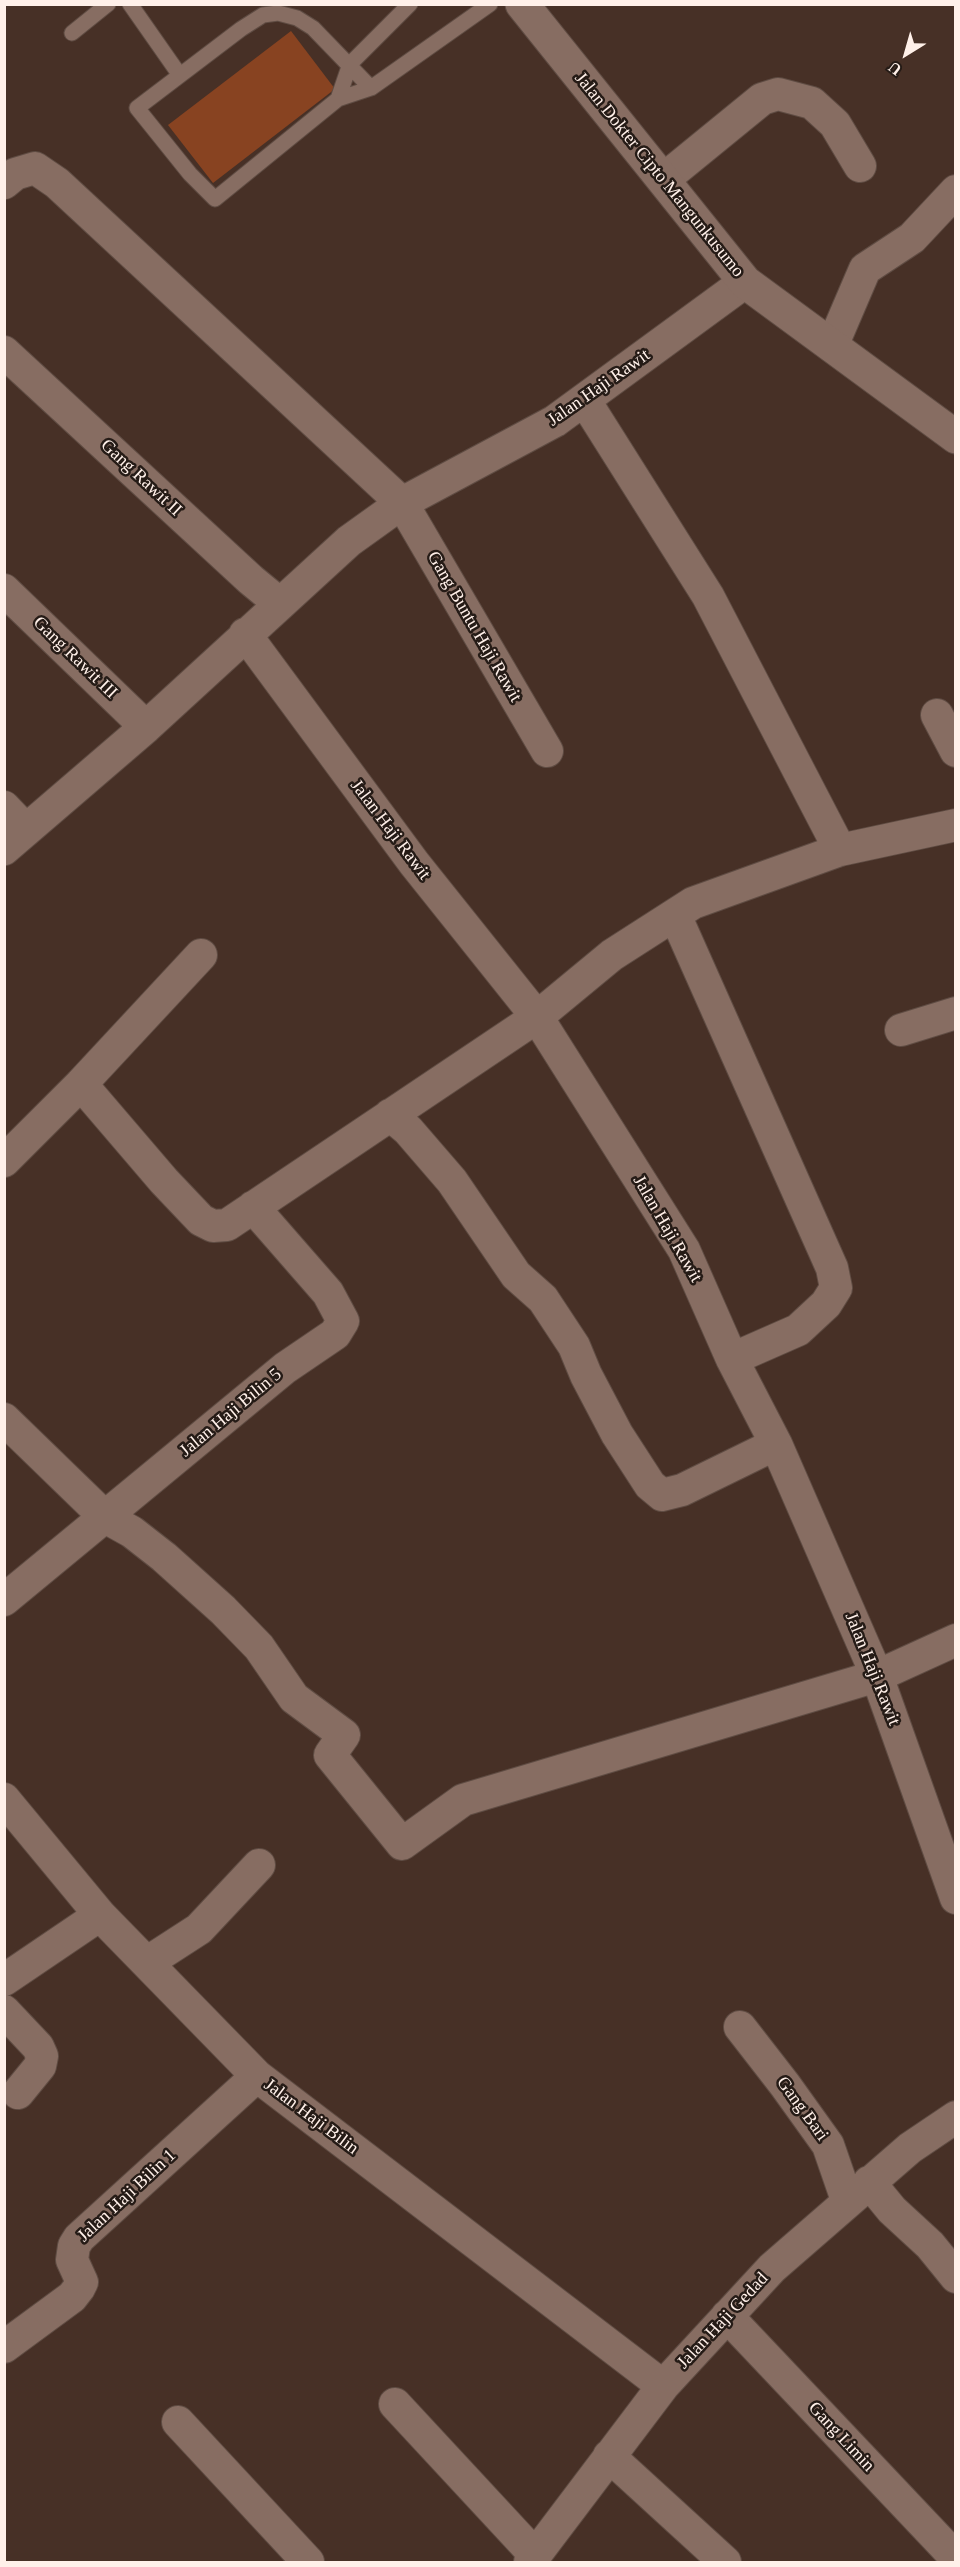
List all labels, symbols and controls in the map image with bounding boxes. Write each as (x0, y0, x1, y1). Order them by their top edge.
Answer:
north arrow (876, 24, 936, 84)
text: U (885, 59, 905, 79)
street label: Jalan Dokter Cipto Mangunkusumo (570, 68, 748, 282)
street label: Jalan Haji Rawit (544, 345, 654, 431)
street label: Gang Rawit II (96, 435, 186, 521)
street label: Gang Buntu Haji Rawit (422, 548, 526, 706)
street label: Gang Rawit III (28, 612, 122, 704)
street label: Jalan Haji Rawit (345, 776, 435, 884)
street label: Jalan Haji Rawit (628, 1172, 706, 1286)
street label: Jalan Haji Bilin 5 (176, 1364, 286, 1462)
street label: Jalan Haji Rawit (840, 1609, 904, 1729)
street label: Gang Bari (771, 2073, 833, 2145)
street label: Jalan Haji Bilin (259, 2074, 363, 2160)
street label: Jalan Haji Bilin 1 (73, 2145, 181, 2247)
street label: Jalan Haji Gedad (673, 2268, 773, 2374)
street label: Gang Limin (803, 2398, 879, 2476)

